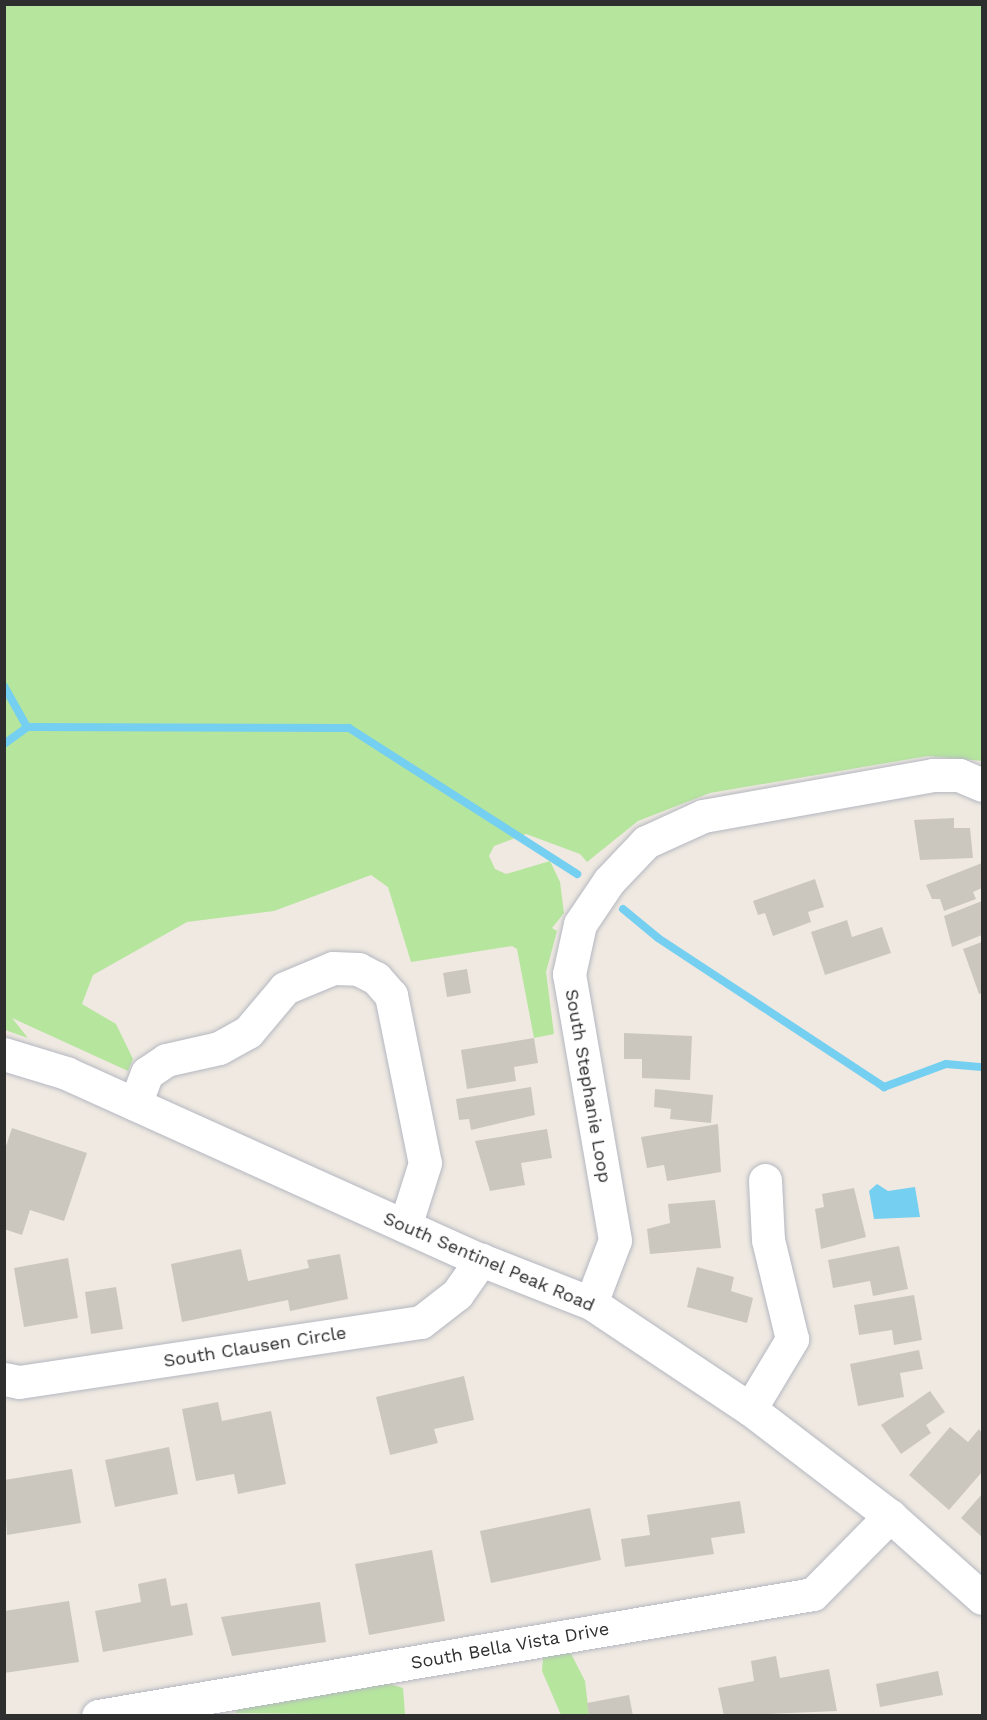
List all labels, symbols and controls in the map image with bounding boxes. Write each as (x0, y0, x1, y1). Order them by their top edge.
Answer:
street label: South Stephanie Loop (560, 988, 616, 1184)
street label: South Sentinel Peak Road (380, 1207, 598, 1317)
street label: South Clausen Circle (162, 1322, 348, 1372)
street label: South Bella Vista Drive (409, 1618, 611, 1674)

